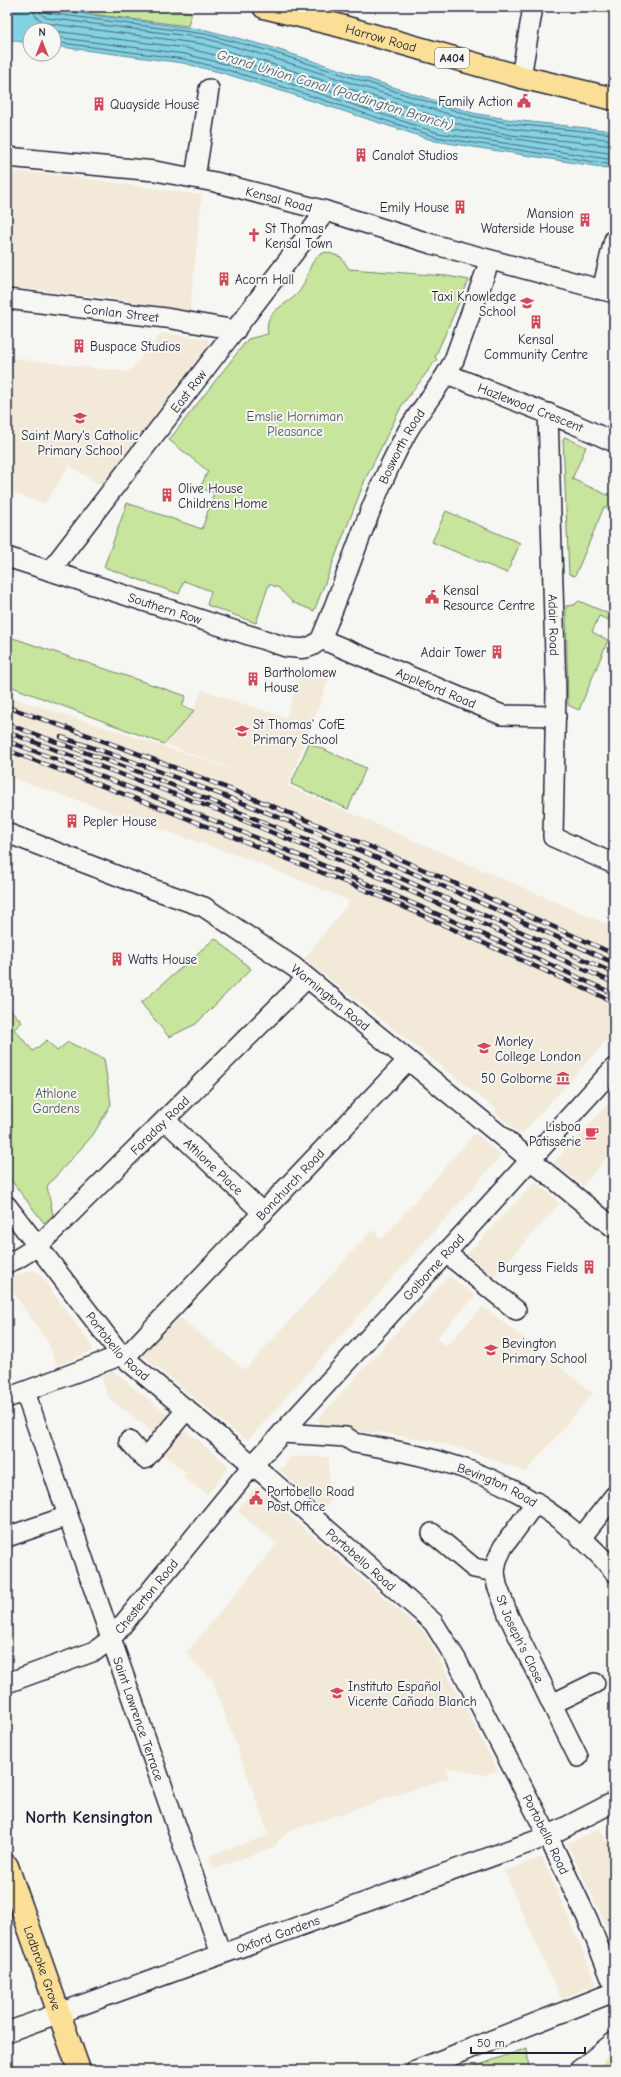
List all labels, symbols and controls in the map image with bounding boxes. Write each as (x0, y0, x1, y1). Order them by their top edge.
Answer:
street label: Harrow Road (344, 20, 418, 55)
north arrow (22, 22, 62, 62)
text: N (38, 26, 46, 39)
water label: Grand Union Canal (Paddington Branch) (215, 46, 455, 134)
road number: A404 (435, 48, 469, 68)
public building icon: Family Action (516, 93, 532, 109)
place label: Family Action (438, 94, 513, 109)
building icon: Quayside House (91, 96, 107, 112)
place label: Quayside House (110, 97, 200, 112)
building icon: Canalot Studios (353, 147, 369, 163)
place label: Canalot Studios (372, 148, 458, 163)
street label: Kensal Road (244, 183, 314, 215)
building icon: Emily House (452, 199, 468, 215)
place label: Emily House (380, 200, 449, 215)
place label: Mansion Waterside House (481, 206, 574, 236)
building icon: Mansion Waterside House (577, 212, 593, 228)
place label: St Thomas Kensal Town (265, 221, 333, 251)
church icon: St Thomas Kensal Town (246, 227, 262, 243)
building icon: Acorn Hall (216, 271, 232, 287)
place label: Acorn Hall (235, 272, 294, 287)
place label: Taxi Knowledge School (432, 289, 516, 319)
school or university icon: Taxi Knowledge School (519, 295, 535, 311)
street label: Conlan Street (83, 301, 161, 325)
building icon: Kensal Community Centre (528, 314, 544, 330)
place label: Kensal Community Centre (484, 332, 588, 362)
building icon: Buspace Studios (71, 338, 87, 354)
place label: Buspace Studios (90, 339, 180, 354)
street label: East Row (167, 366, 209, 415)
street label: Hazlewood Crescent (476, 379, 587, 435)
street label: Bosworth Road (375, 406, 427, 486)
park label: Emslie Horniman Pleasance (247, 409, 343, 439)
school or university icon: Saint Mary's Catholic Primary School (72, 410, 88, 426)
place label: Saint Mary's Catholic Primary School (21, 428, 139, 458)
place label: Olive House Childrens Home (178, 481, 268, 511)
building icon: Olive House Childrens Home (159, 487, 175, 503)
place label: Kensal Resource Centre (443, 583, 535, 613)
street label: Southern Row (126, 589, 204, 627)
public building icon: Kensal Resource Centre (424, 589, 440, 605)
street label: Adair Road (546, 594, 563, 656)
building icon: Adair Tower (489, 644, 505, 660)
place label: Adair Tower (421, 645, 487, 660)
street label: Appleford Road (394, 664, 478, 711)
place label: Bartholomew House (264, 665, 336, 695)
building icon: Bartholomew House (245, 671, 261, 687)
place label: St Thomas' CofE Primary School (253, 717, 345, 747)
school or university icon: St Thomas' CofE Primary School (234, 723, 250, 739)
building icon: Pepler House (64, 813, 80, 829)
place label: Pepler House (83, 814, 157, 829)
building icon: Watts House (109, 951, 125, 967)
place label: Watts House (128, 952, 198, 967)
street label: Wornington Road (288, 960, 373, 1033)
place label: Morley College London (495, 1034, 581, 1064)
school or university icon: Morley College London (476, 1040, 492, 1056)
museum icon: 50 Golborne (555, 1070, 571, 1086)
place label: 50 Golborne (481, 1071, 552, 1086)
park label: Athlone Gardens (33, 1086, 79, 1116)
street label: Faraday Road (127, 1092, 192, 1157)
place label: Lisboa Patisserie (529, 1119, 581, 1149)
cafe icon: Lisboa Patisserie (584, 1125, 600, 1141)
street label: Athlone Place (181, 1135, 247, 1198)
street label: Bonchurch Road (252, 1146, 327, 1223)
street label: Golborne Road (399, 1231, 467, 1303)
building icon: Burgess Fields (581, 1259, 597, 1275)
place label: Burgess Fields (498, 1260, 578, 1275)
street label: Portobello Road (83, 1309, 153, 1383)
place label: Bevington Primary School (502, 1336, 587, 1366)
school or university icon: Bevington Primary School (483, 1342, 499, 1358)
street label: Bevington Road (455, 1459, 540, 1510)
place label: Portobello Road Post Office (267, 1484, 354, 1514)
public building icon: Portobello Road Post Office (248, 1490, 264, 1506)
street label: Portobello Road (323, 1525, 399, 1594)
street label: Chesterton Road (111, 1556, 181, 1636)
street label: St Joseph's Close (494, 1592, 548, 1686)
street label: Saint Lawrence Terrace (110, 1655, 168, 1783)
place label: Instituto Español Vicente Cañada Blanch (348, 1679, 477, 1709)
school or university icon: Instituto Español Vicente Cañada Blanch (329, 1685, 345, 1701)
street label: Portobello Road (520, 1792, 573, 1877)
district label: North Kensington (25, 1808, 153, 1827)
street label: Oxford Gardens (234, 1912, 322, 1956)
street label: Ladbroke Grove (21, 1924, 65, 2012)
scale bar (471, 2029, 585, 2055)
text: 50 m (477, 2036, 505, 2050)

